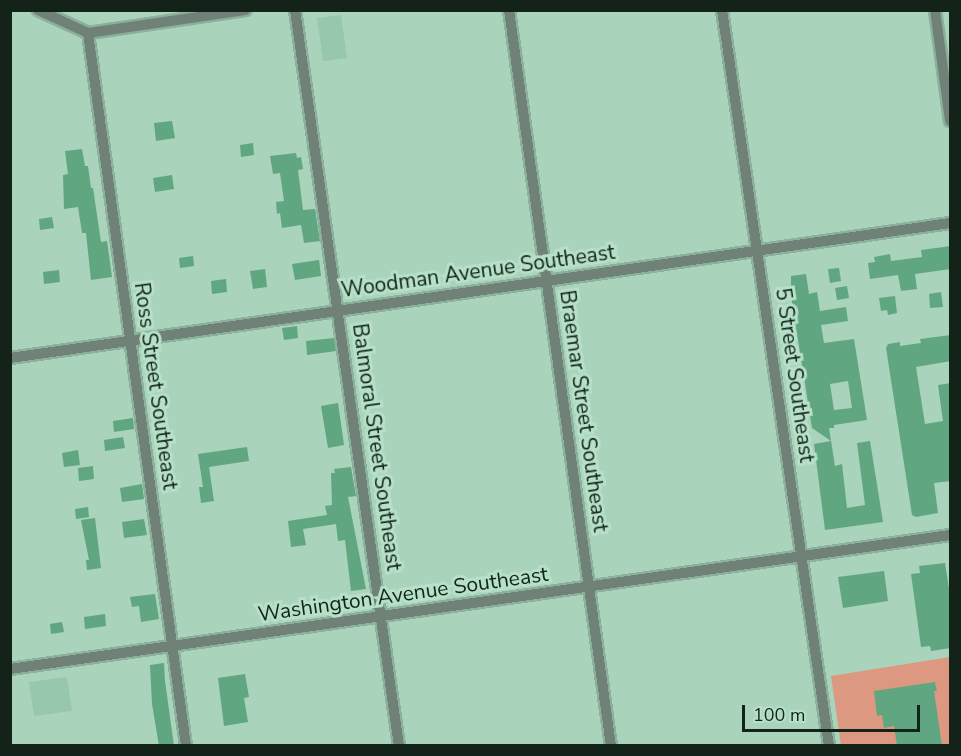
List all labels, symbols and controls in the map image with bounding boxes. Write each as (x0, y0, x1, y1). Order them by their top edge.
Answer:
street label: Woodman Avenue Southeast (340, 239, 616, 303)
street label: Ross Street Southeast (129, 281, 183, 491)
street label: 5 Street Southeast (770, 286, 820, 464)
street label: Braemar Street Southeast (555, 288, 613, 534)
street label: Balmoral Street Southeast (347, 322, 407, 572)
street label: Washington Avenue Southeast (256, 561, 550, 627)
scale bar (745, 693, 924, 731)
text: 100 m (753, 703, 805, 727)

